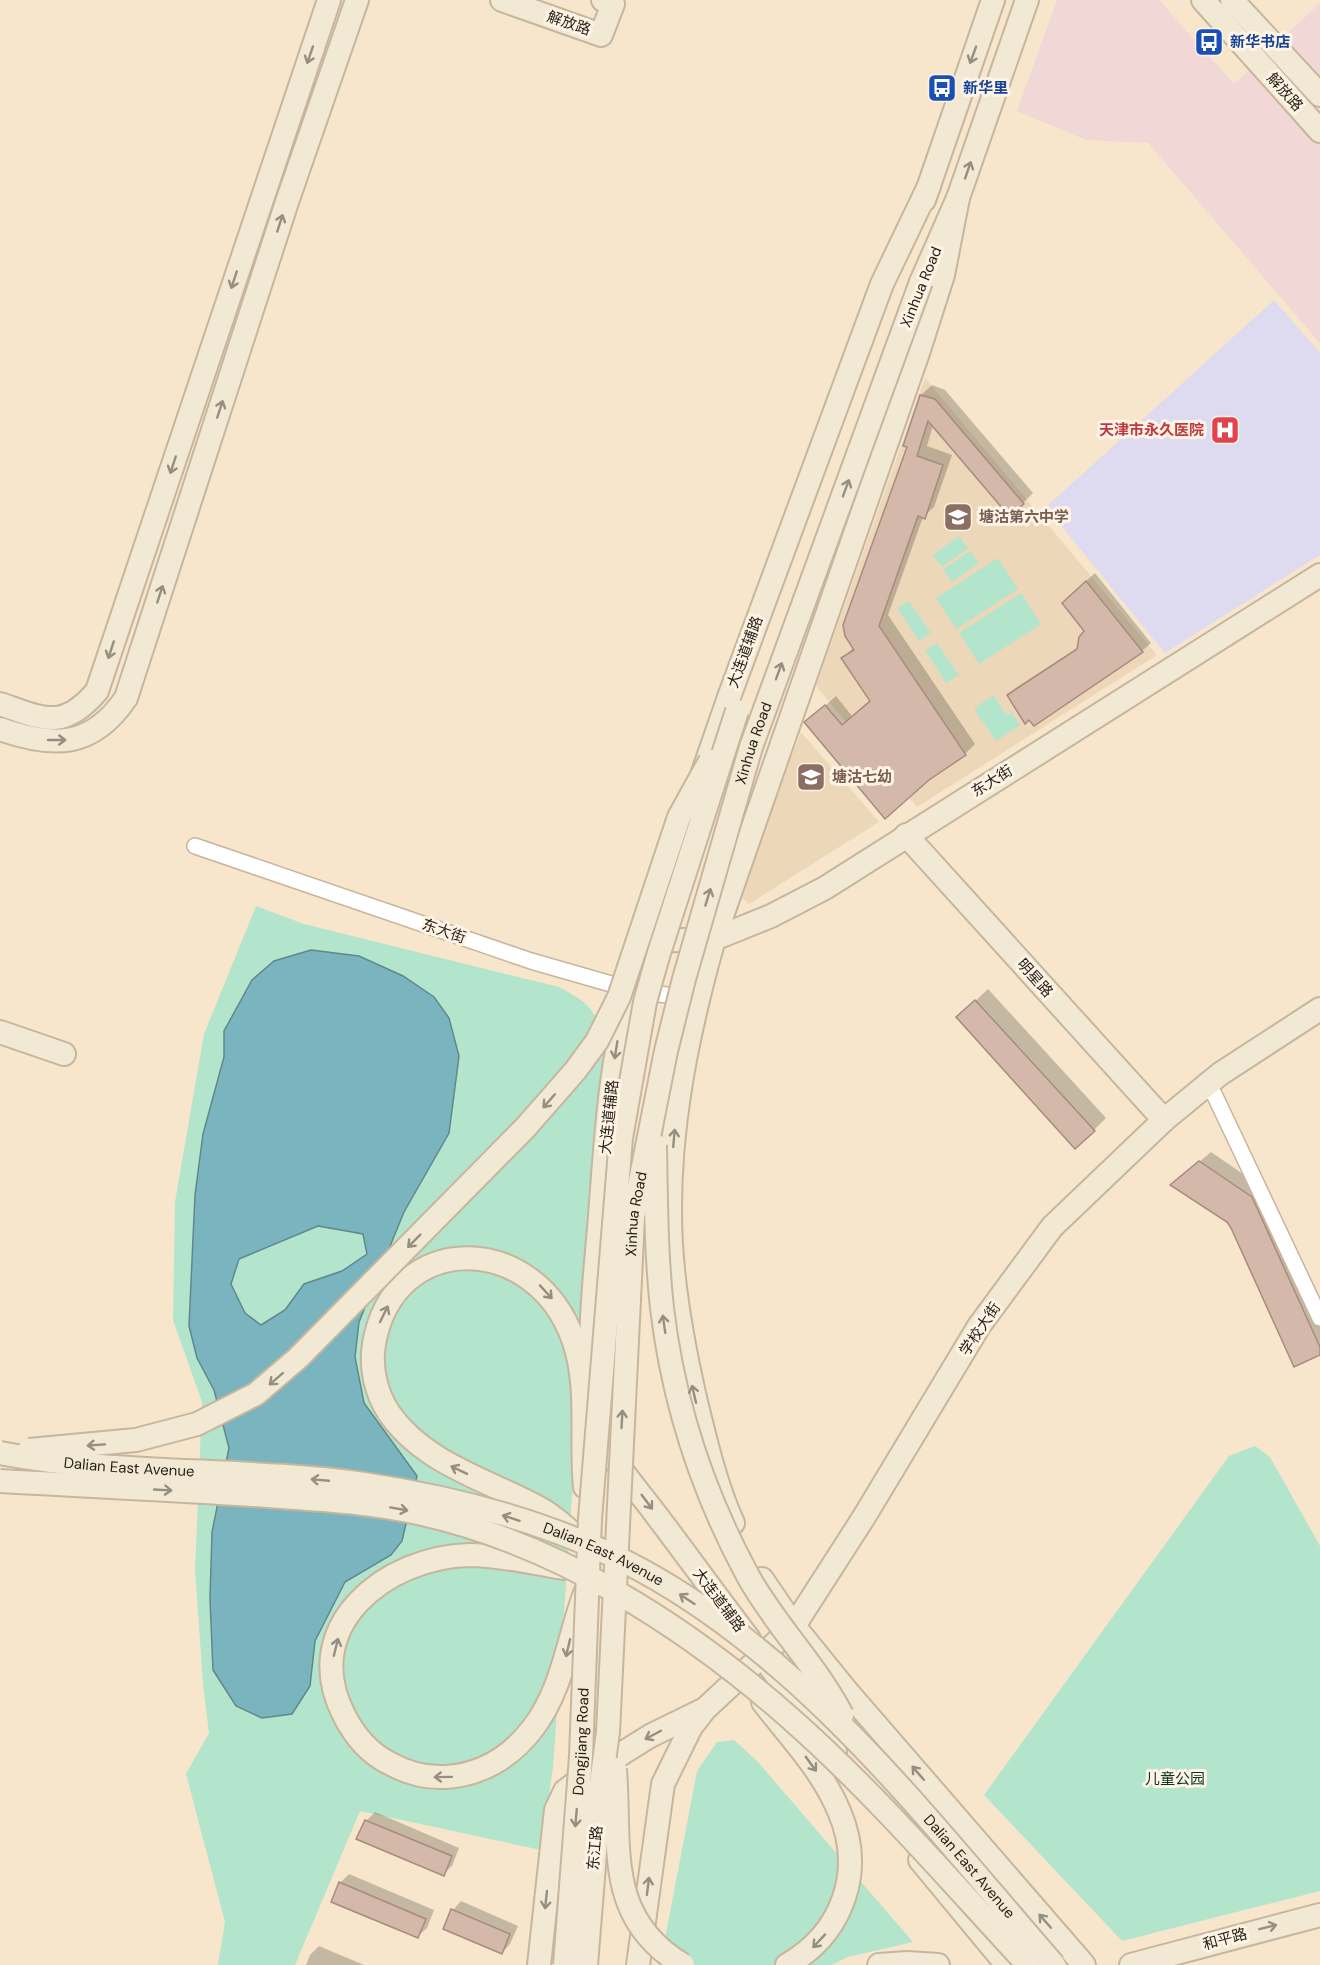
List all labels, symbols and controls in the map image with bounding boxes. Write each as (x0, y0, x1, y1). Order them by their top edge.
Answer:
street label: 解放路 (544, 6, 594, 40)
bus stop icon: 新华书店 (1193, 26, 1225, 58)
place label: 新华书店 (1230, 32, 1290, 52)
one-way arrow (303, 45, 314, 64)
one-way arrow (966, 45, 977, 64)
street label: 解放路 (1263, 69, 1307, 115)
bus stop icon: 新华里 (926, 72, 958, 104)
place label: 新华里 (963, 78, 1008, 98)
one-way arrow (963, 161, 974, 179)
one-way arrow (275, 214, 286, 233)
street label: Xinhua Road (896, 244, 946, 330)
one-way arrow (228, 270, 239, 289)
one-way arrow (215, 400, 226, 419)
hospital icon: 天津市永久医院 (1209, 414, 1241, 446)
place label: 天津市永久医院 (1099, 420, 1204, 440)
one-way arrow (167, 455, 178, 474)
one-way arrow (841, 479, 852, 498)
school or university icon: 塘沽第六中学 (942, 501, 974, 533)
place label: 塘沽第六中学 (979, 507, 1069, 527)
one-way arrow (155, 585, 166, 604)
street label: 大连道辅路 (723, 613, 767, 691)
one-way arrow (105, 640, 116, 659)
one-way arrow (774, 662, 785, 681)
street label: Xinhua Road (731, 699, 777, 787)
one-way arrow (47, 734, 66, 746)
school or university icon: 塘沽七幼 (795, 761, 827, 793)
street label: 东大街 (968, 761, 1016, 801)
place label: 塘沽七幼 (832, 767, 892, 787)
one-way arrow (703, 888, 714, 907)
street label: 东大街 (419, 914, 469, 948)
street label: 明星路 (1013, 955, 1057, 1001)
one-way arrow (611, 1039, 622, 1059)
street label: 大连道辅路 (595, 1079, 623, 1155)
one-way arrow (542, 1093, 556, 1108)
one-way arrow (669, 1129, 680, 1149)
street label: Xinhua Road (621, 1170, 652, 1257)
one-way arrow (406, 1233, 421, 1248)
one-way arrow (539, 1285, 553, 1300)
street label: 学校大街 (955, 1299, 1005, 1359)
one-way arrow (379, 1305, 391, 1323)
one-way arrow (659, 1315, 670, 1335)
one-way arrow (269, 1372, 284, 1386)
one-way arrow (688, 1385, 700, 1404)
one-way arrow (616, 1409, 627, 1429)
one-way arrow (86, 1439, 106, 1450)
street label: Dalian East Avenue (63, 1453, 195, 1481)
one-way arrow (450, 1464, 468, 1475)
one-way arrow (311, 1474, 331, 1485)
one-way arrow (153, 1485, 173, 1496)
one-way arrow (641, 1494, 653, 1510)
one-way arrow (389, 1504, 409, 1515)
one-way arrow (502, 1512, 521, 1523)
street label: Dalian East Avenue (540, 1518, 667, 1591)
street label: 大连道辅路 (688, 1564, 750, 1636)
one-way arrow (679, 1592, 696, 1605)
one-way arrow (330, 1638, 342, 1657)
one-way arrow (561, 1638, 573, 1657)
street label: Dongjiang Road (568, 1687, 594, 1796)
one-way arrow (645, 1729, 662, 1741)
one-way arrow (805, 1755, 817, 1771)
one-way arrow (911, 1766, 925, 1781)
park label: 儿童公园 (1145, 1769, 1205, 1789)
one-way arrow (434, 1771, 453, 1783)
one-way arrow (570, 1808, 581, 1828)
street label: Dalian East Avenue (919, 1810, 1020, 1923)
street label: 东江路 (583, 1825, 607, 1871)
one-way arrow (643, 1877, 654, 1897)
one-way arrow (540, 1889, 551, 1909)
one-way arrow (1038, 1914, 1052, 1929)
one-way arrow (1259, 1921, 1278, 1933)
street label: 和平路 (1201, 1924, 1249, 1954)
one-way arrow (812, 1933, 826, 1948)

